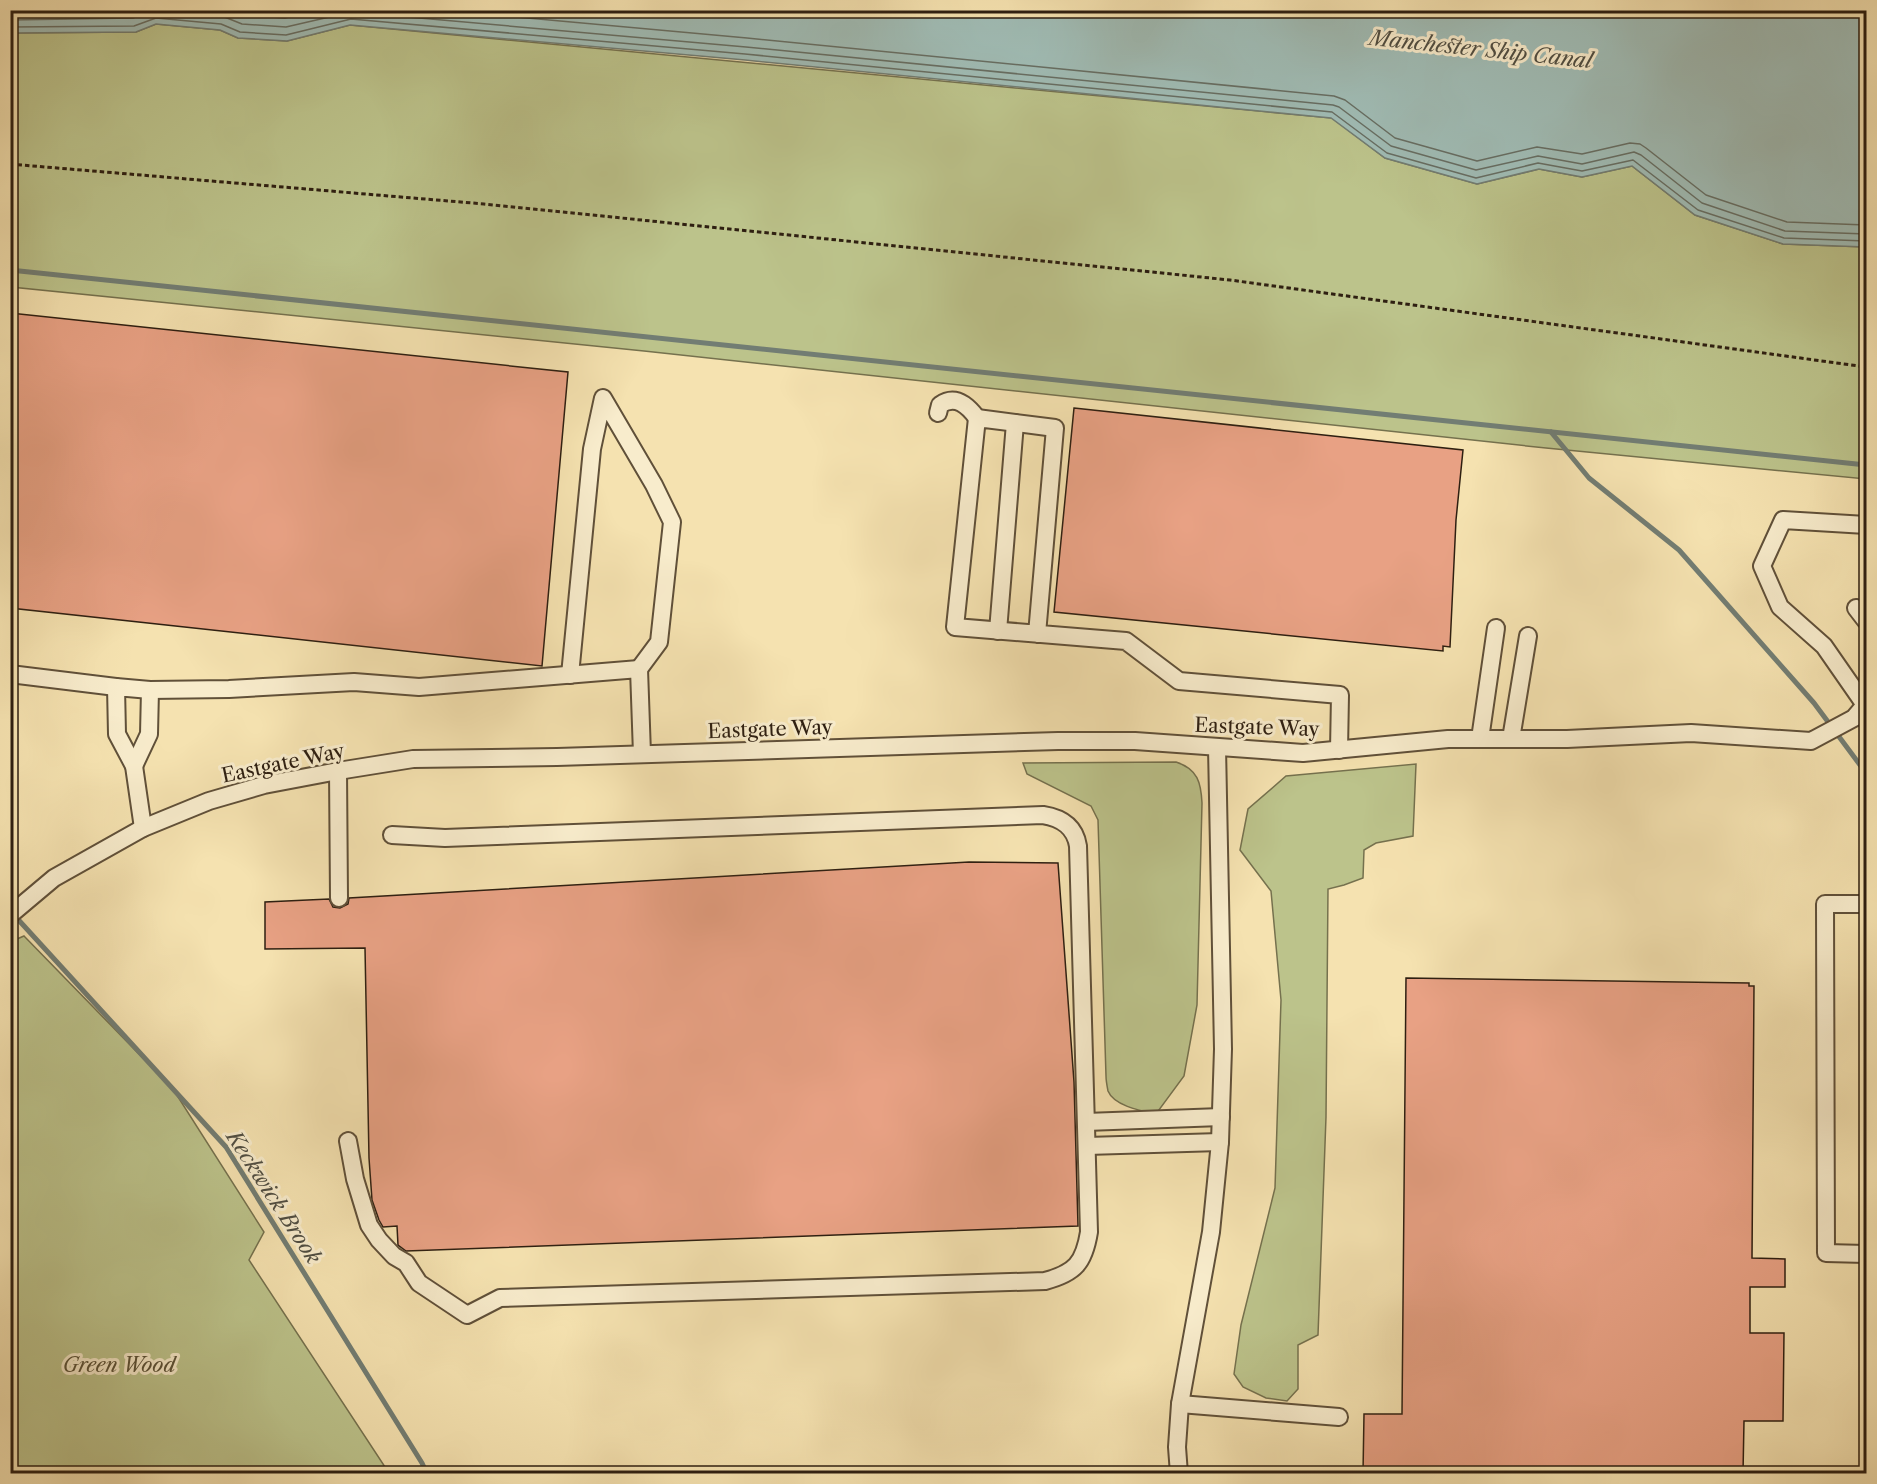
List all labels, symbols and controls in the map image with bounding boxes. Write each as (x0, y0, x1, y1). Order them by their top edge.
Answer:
water label: Manchester Ship Canal (1365, 25, 1596, 73)
street label: Eastgate Way (1194, 713, 1321, 741)
street label: Eastgate Way (707, 715, 834, 743)
street label: Eastgate Way (219, 738, 348, 788)
water label: Keckwick Brook (221, 1124, 326, 1268)
park label: Green Wood (63, 1353, 177, 1377)

